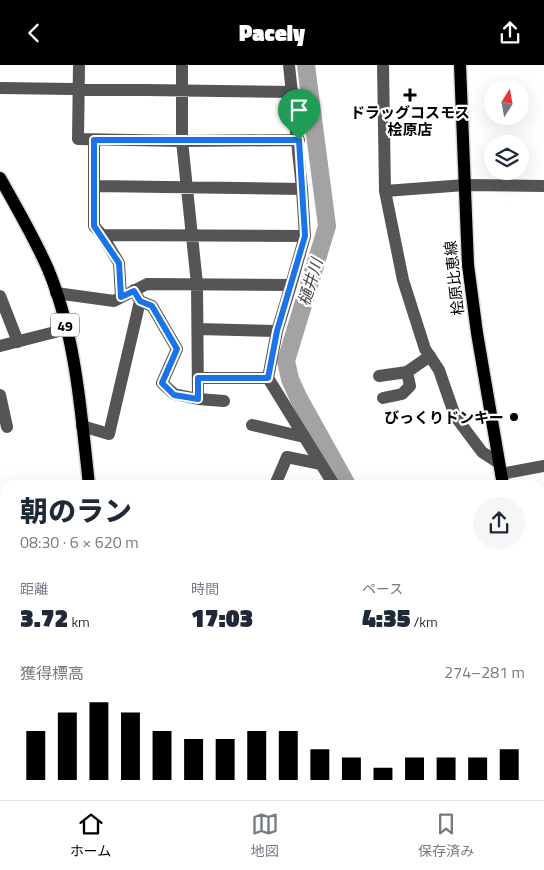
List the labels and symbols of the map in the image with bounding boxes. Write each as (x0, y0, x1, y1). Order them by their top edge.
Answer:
north arrow (484, 80, 529, 125)
pin (278, 89, 320, 140)
marker: ドラッグコスモス 桧原店 (404, 89, 416, 101)
place label: ドラッグコスモス 桧原店 (350, 101, 470, 141)
street label: 桧原比恵線 (439, 239, 469, 317)
water label: 樋井川 (292, 254, 329, 308)
road number: 49 (51, 313, 79, 337)
place label: びっくりドンキー (384, 406, 504, 429)
marker: びっくりドンキー (508, 411, 520, 423)

